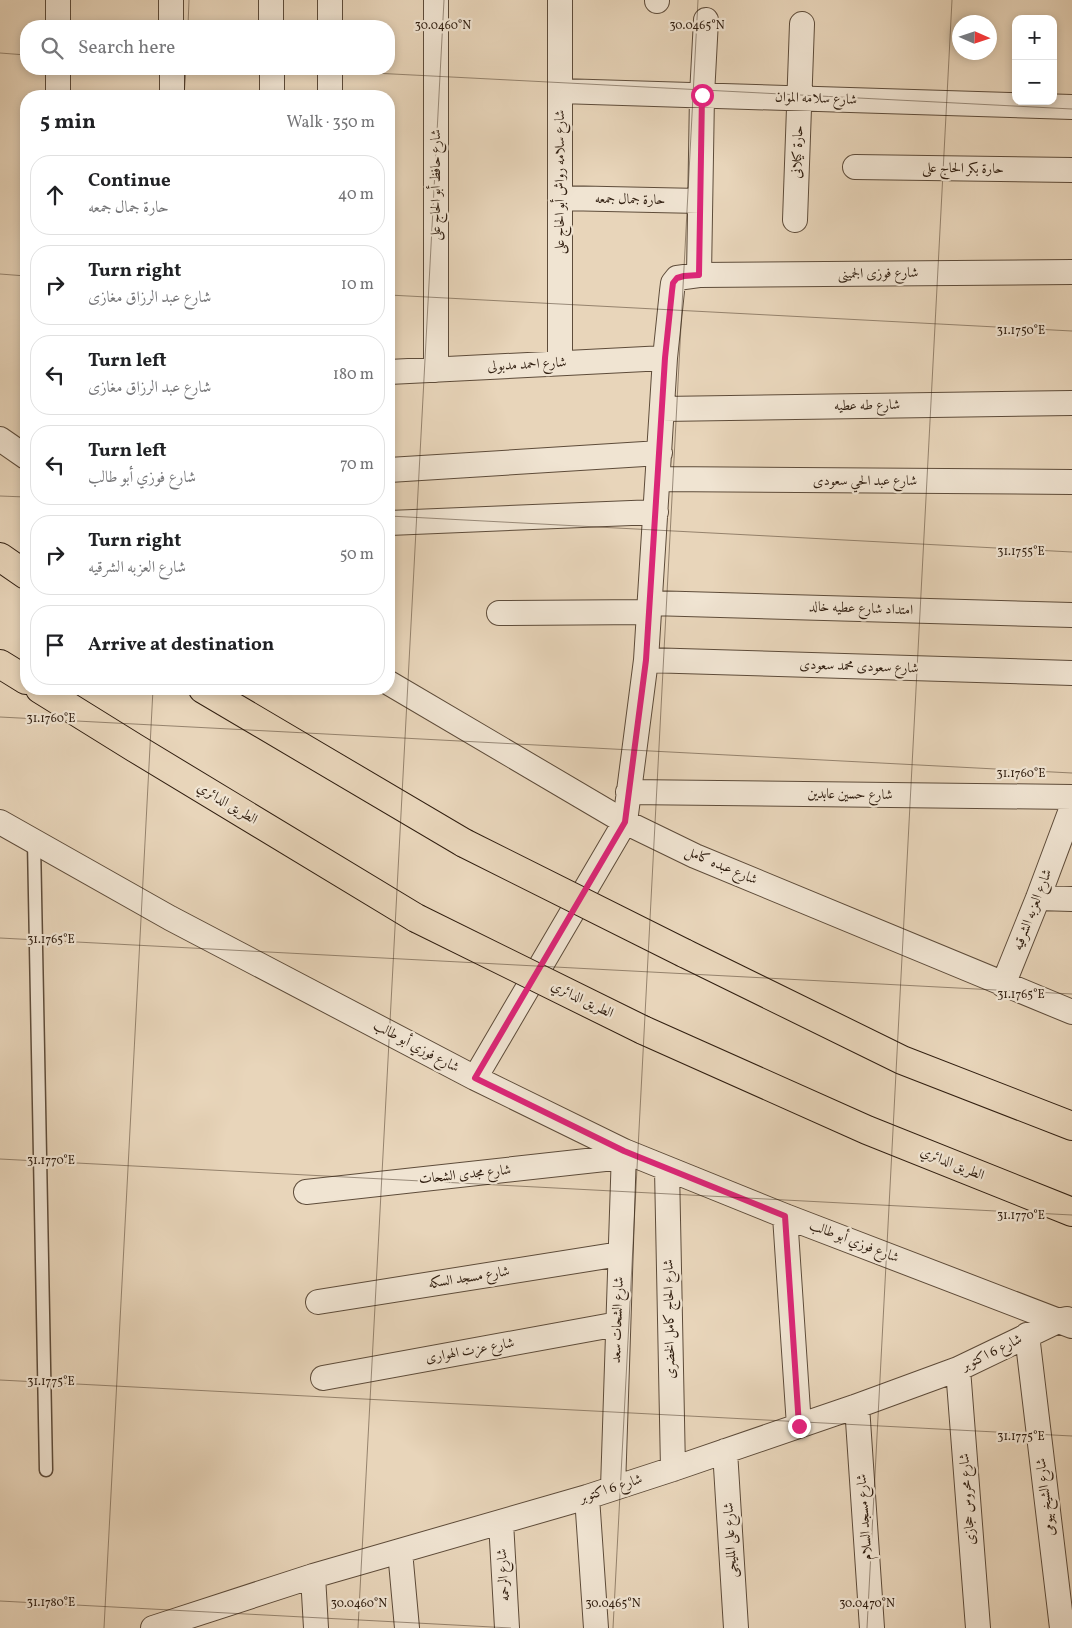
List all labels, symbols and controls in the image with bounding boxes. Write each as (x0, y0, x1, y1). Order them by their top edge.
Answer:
north arrow (952, 15, 997, 60)
map controls (1012, 15, 1057, 105)
button: + (1012, 15, 1057, 60)
text: 30.0460°N (415, 18, 471, 34)
text: 30.0465°N (669, 18, 725, 34)
search box (20, 20, 395, 75)
icon: search (38, 34, 66, 62)
text: Search here (78, 35, 175, 61)
button: − (1012, 60, 1057, 105)
route start (691, 84, 714, 107)
street label: شارع سلامه الموان (775, 88, 857, 111)
text: 5 min (40, 108, 96, 137)
street label: شارع سلامه رواش أبو الحاج على (549, 110, 572, 254)
text: Walk · 350 m (287, 112, 375, 134)
street label: حارة كيلانى (788, 125, 808, 179)
street label: شارع حافظ أبو الحاج على (425, 129, 448, 241)
street label: حارة بكر الحاج على (922, 159, 1004, 181)
text: Continue (88, 168, 171, 194)
icon: ahead (41, 181, 69, 209)
text: 40 m (338, 184, 374, 206)
street label: حارة جمال جمعه (595, 190, 665, 210)
text: حارة جمال جمعه (88, 197, 169, 219)
text: Turn right (88, 258, 181, 284)
street label: شارع فوزى الجمينى (837, 264, 919, 285)
icon: right (41, 271, 69, 299)
text: 10 m (341, 274, 374, 296)
text: شارع عبد الرزاق مغازى (88, 287, 211, 309)
text: 31.1750°E (997, 323, 1045, 339)
text: Turn left (88, 348, 167, 374)
street label: شارع احمد مدبولى (487, 353, 567, 378)
icon: left (41, 361, 69, 389)
text: 180 m (333, 364, 374, 386)
text: شارع عبد الرزاق مغازى (88, 377, 211, 399)
street label: شارع طه عطيه (834, 396, 900, 417)
text: Turn left (88, 438, 167, 464)
icon: left (41, 451, 69, 479)
text: 70 m (340, 454, 374, 476)
text: شارع فوزي أبو طالب (88, 467, 196, 489)
street label: شارع عبد الحي سعودى (813, 472, 917, 493)
text: Turn right (88, 528, 181, 554)
icon: right (41, 541, 69, 569)
text: 50 m (340, 544, 374, 566)
text: 31.1755°E (997, 544, 1045, 560)
text: شارع العزبه الشرقيه (88, 557, 186, 579)
street label: امتداد شارع عطيه خالد (809, 598, 913, 621)
icon: arrive (41, 631, 69, 659)
text: Arrive at destination (88, 632, 274, 658)
street label: شارع سعودى محمد سعودى (799, 655, 919, 680)
text: 31.1760°E (27, 711, 75, 727)
text: 31.1760°E (997, 766, 1045, 782)
street label: الطريق الدائري (193, 778, 261, 830)
street label: شارع حسين عابدين (807, 785, 893, 806)
street label: شارع عبده كامل (681, 842, 760, 891)
street label: شارع العزبه الشرقيه (1009, 866, 1058, 954)
text: 31.1765°E (27, 932, 75, 948)
street label: الطريق الدائري (547, 977, 616, 1024)
text: 31.1765°E (997, 987, 1045, 1003)
street label: شارع فوزي أبو طالب (369, 1015, 463, 1079)
street label: الطريق الدائري (917, 1143, 987, 1186)
text: 31.1770°E (27, 1153, 75, 1169)
street label: شارع مجدى الشحات (418, 1161, 512, 1190)
text: 31.1770°E (997, 1208, 1045, 1224)
street label: شارع فوزي أبو طالب (806, 1214, 902, 1269)
street label: شارع الحاج كامل الخضرى (659, 1259, 683, 1379)
street label: شارع مسجد السكه (427, 1262, 511, 1295)
street label: شارع الشحات سعد (607, 1276, 630, 1364)
street label: شارع 6 اكتوبر (957, 1330, 1026, 1378)
street label: شارع عزت الهوارى (424, 1334, 516, 1369)
text: 31.1775°E (27, 1374, 75, 1390)
route end (788, 1415, 811, 1438)
text: 31.1775°E (997, 1429, 1045, 1445)
street label: شارع محروس حجازى (955, 1452, 982, 1546)
street label: شارع الشيخ بيومى (1032, 1457, 1062, 1537)
street label: شارع 6 اكتوبر (575, 1470, 645, 1510)
street label: شارع مسجد السلام (852, 1473, 880, 1561)
street label: شارع على المليجى (720, 1502, 743, 1578)
street label: شارع الرحمه (493, 1548, 516, 1602)
text: 31.1780°E (27, 1595, 75, 1611)
text: 30.0460°N (331, 1596, 387, 1612)
text: 30.0465°N (585, 1596, 641, 1612)
text: 30.0470°N (839, 1596, 895, 1612)

